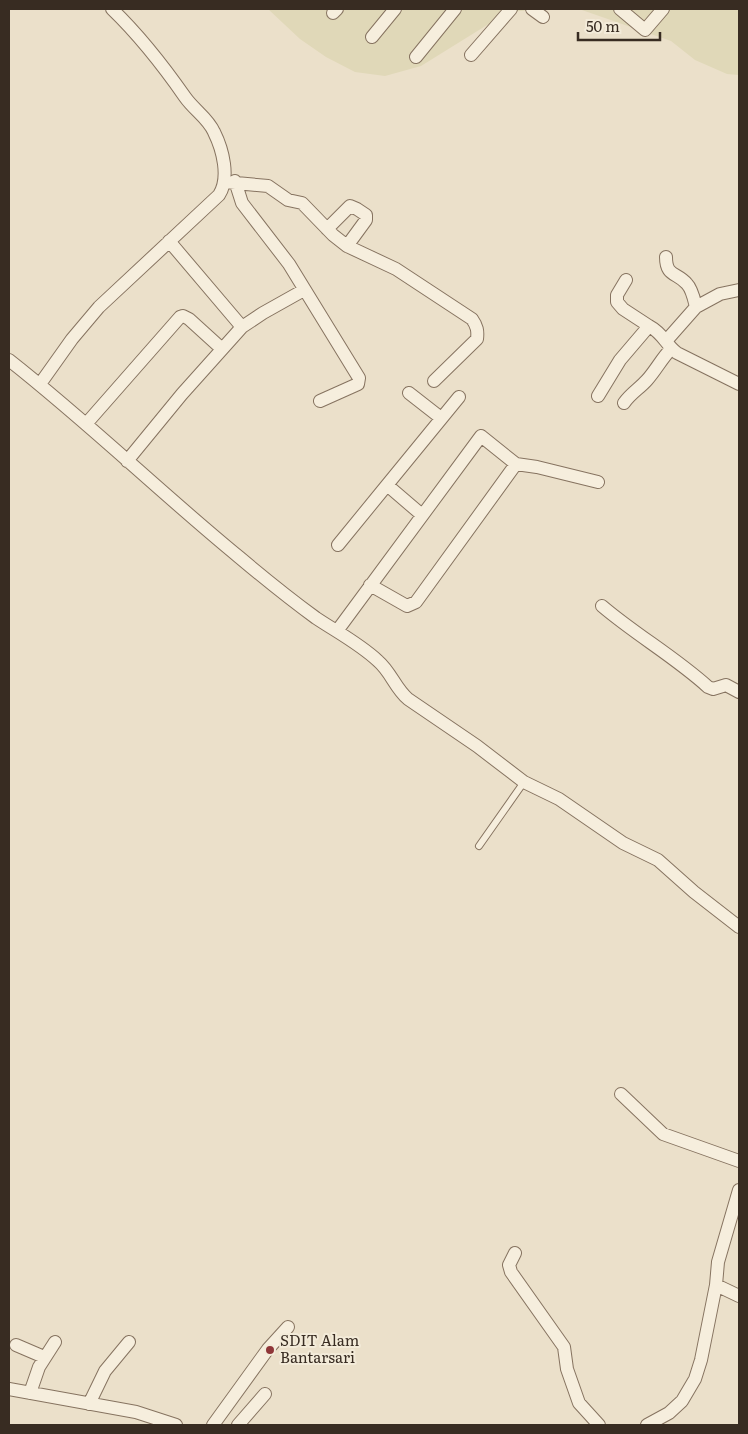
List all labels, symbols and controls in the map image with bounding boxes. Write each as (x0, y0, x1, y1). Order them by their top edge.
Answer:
scale bar (578, 10, 660, 42)
text: 50 m (586, 14, 620, 37)
place label: SDIT Alam Bantarsari (280, 1328, 360, 1368)
marker: SDIT Alam Bantarsari (264, 1344, 276, 1356)

